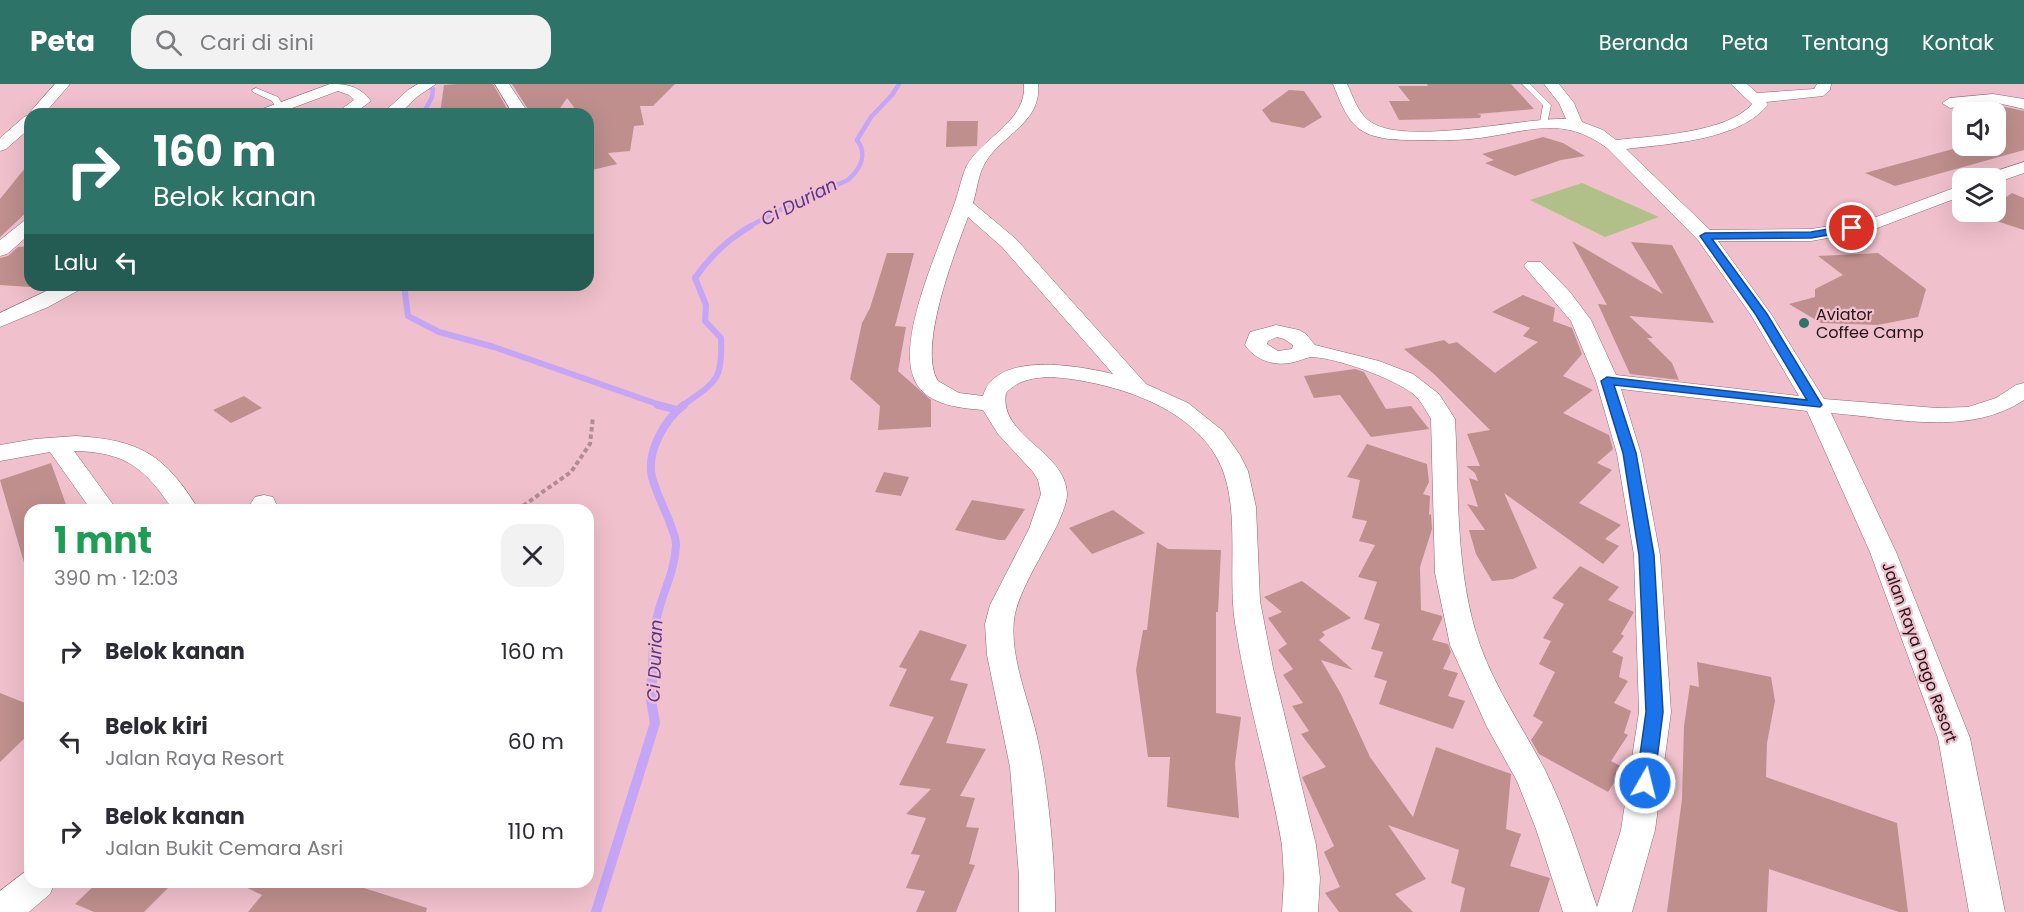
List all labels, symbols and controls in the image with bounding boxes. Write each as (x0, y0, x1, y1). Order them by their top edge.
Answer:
search box (131, 15, 551, 69)
text: Peta (30, 22, 95, 61)
icon: search (152, 26, 185, 59)
text: Cari di sini (200, 27, 314, 58)
text: Beranda (1599, 28, 1689, 57)
text: Peta (1722, 28, 1769, 57)
text: Tentang (1802, 28, 1889, 57)
text: Kontak (1922, 28, 1994, 57)
map controls (1952, 102, 2006, 222)
button: sound (1952, 102, 2006, 156)
text: 160 m (153, 122, 276, 181)
icon: right (54, 132, 132, 210)
button: layers (1952, 168, 2006, 222)
water label: Ci Durian (756, 172, 841, 231)
text: Belok kanan (153, 178, 316, 215)
pin (1826, 202, 1877, 253)
icon: arrive (1835, 211, 1868, 244)
icon: left (110, 246, 143, 279)
text: Lalu (54, 247, 98, 278)
place label: Aviator Coffee Camp (1816, 303, 1924, 344)
marker: Aviator Coffee Camp (1797, 316, 1811, 330)
text: 1 mnt (54, 515, 152, 566)
button: close (501, 524, 564, 587)
street label: Jalan Raya Dago Resort (1876, 559, 1963, 746)
text: 390 m · 12:03 (54, 564, 178, 592)
water label: Ci Durian (641, 619, 668, 703)
icon: right (54, 635, 87, 668)
text: Belok kanan (105, 636, 245, 667)
text: 160 m (501, 636, 564, 667)
text: Belok kiri (105, 711, 208, 742)
icon: left (54, 725, 87, 758)
text: 60 m (508, 726, 564, 757)
text: Jalan Raya Resort (105, 744, 284, 772)
position arrow (1613, 751, 1677, 815)
text: Belok kanan (105, 801, 245, 832)
icon: right (54, 815, 87, 848)
text: 110 m (508, 816, 564, 847)
text: Jalan Bukit Cemara Asri (105, 834, 343, 862)

